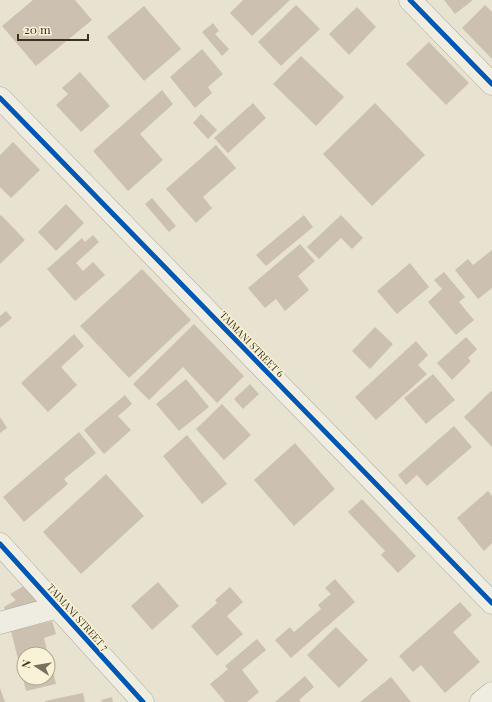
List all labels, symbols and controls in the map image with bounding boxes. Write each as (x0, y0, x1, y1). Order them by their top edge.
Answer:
scale bar (18, 16, 88, 42)
text: 20 m (24, 21, 51, 37)
street label: TAIMANI STREET 6 (217, 308, 287, 380)
street label: TAIMANI STREET 7 (44, 580, 112, 654)
north arrow (16, 646, 56, 686)
text: N (18, 658, 34, 669)

